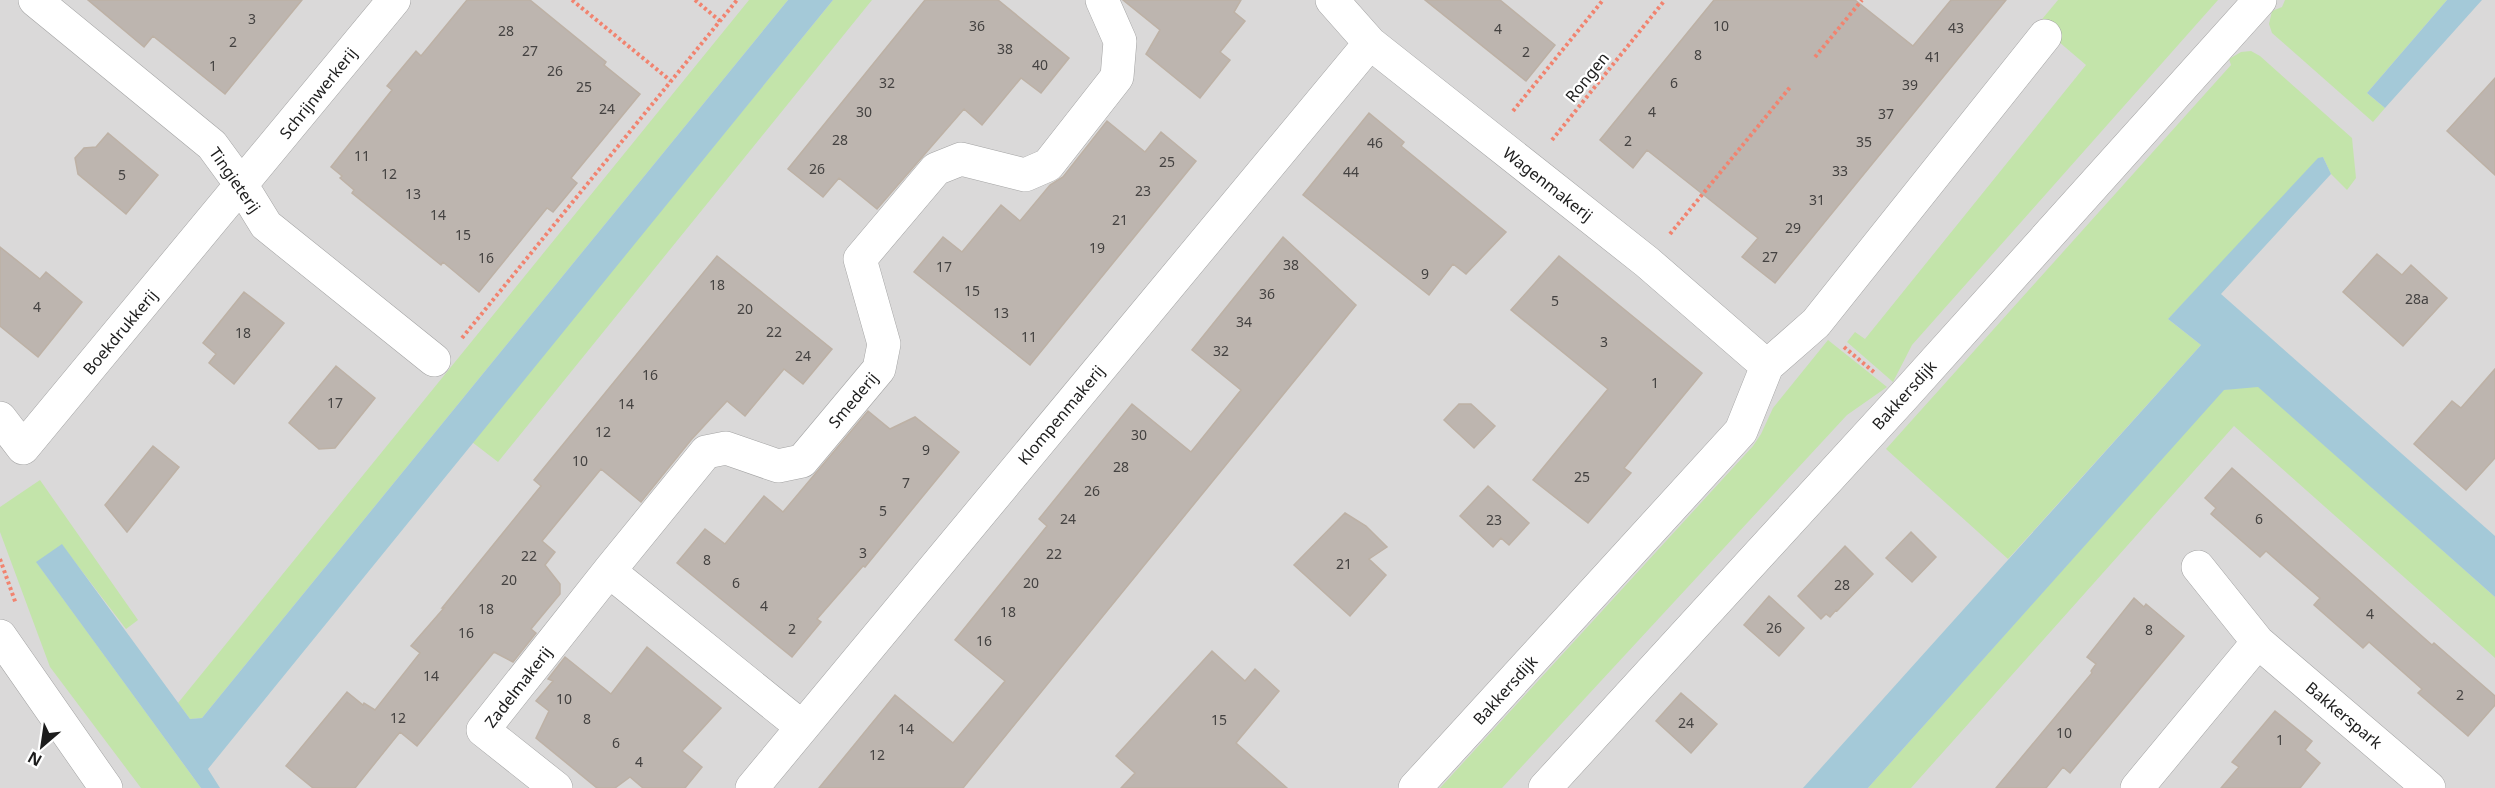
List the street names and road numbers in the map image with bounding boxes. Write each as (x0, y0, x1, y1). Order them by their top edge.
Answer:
street label: Schrijnwerkerij (274, 43, 362, 143)
street label: Rongen (1560, 47, 1614, 107)
street label: Wagenmakerij (1498, 142, 1598, 226)
street label: Tingieterij (204, 143, 266, 217)
street label: Boekdrukkerij (78, 285, 162, 379)
street label: Bakkersdijk (1867, 355, 1941, 434)
street label: Klompenmakerij (1013, 361, 1109, 469)
street label: Smederij (823, 367, 883, 433)
street label: Zadelmakerij (479, 642, 557, 732)
street label: Bakkersdijk (1468, 650, 1542, 729)
street label: Bakkerspark (2301, 676, 2387, 754)

